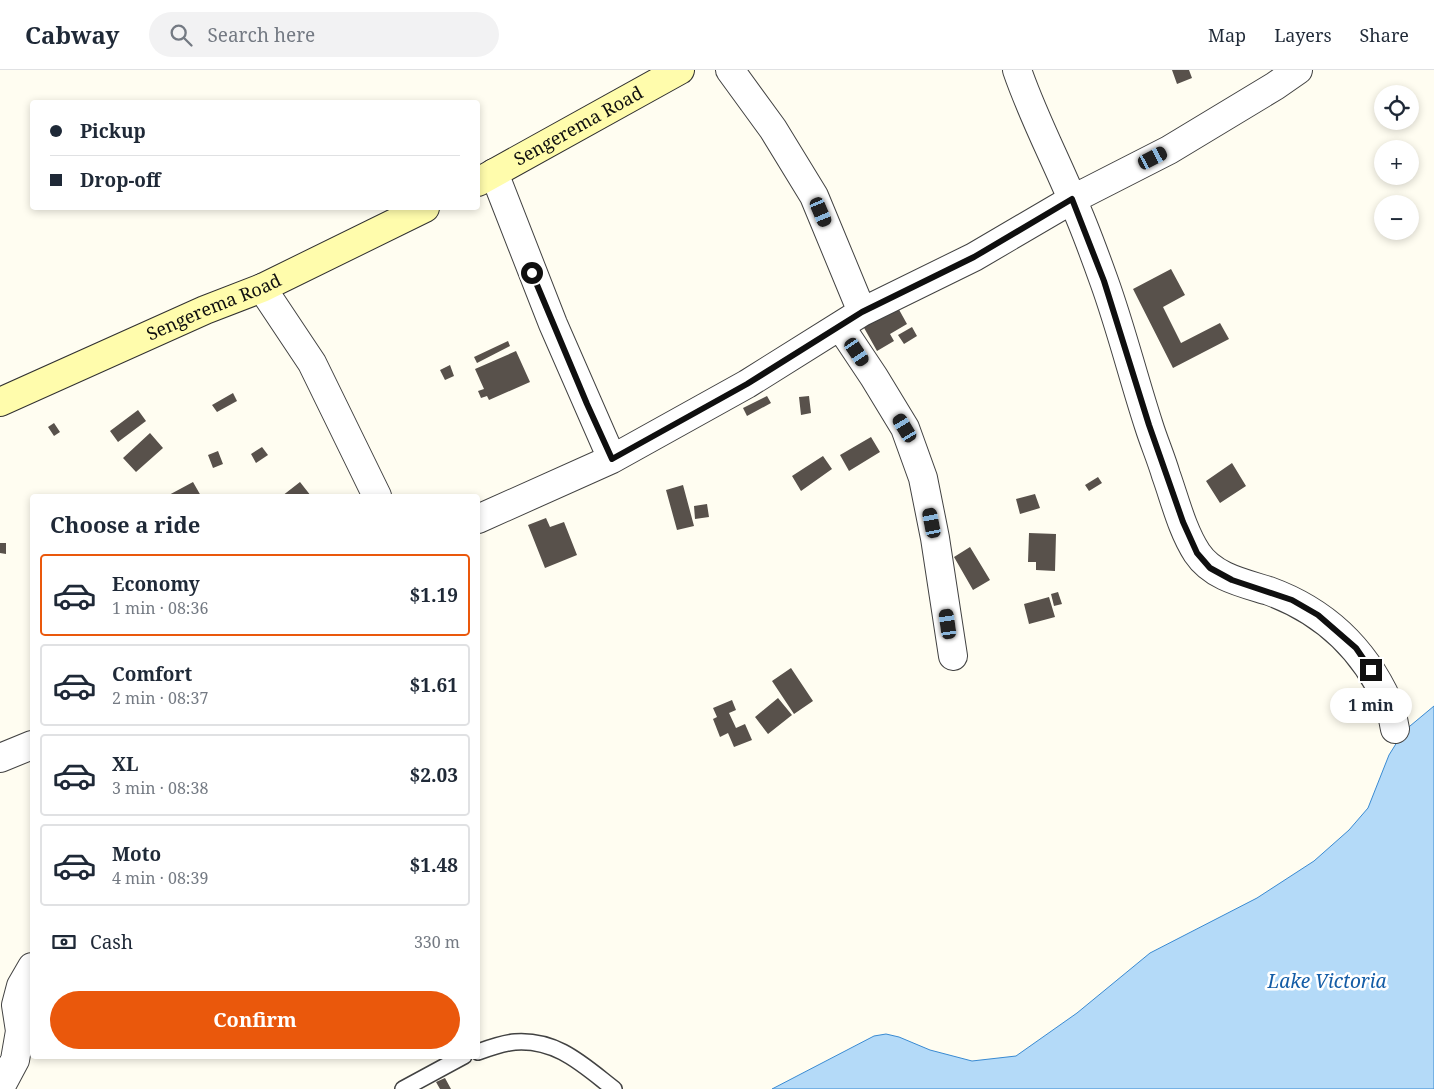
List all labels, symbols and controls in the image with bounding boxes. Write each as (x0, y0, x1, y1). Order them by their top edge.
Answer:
search box (149, 12, 499, 57)
text: Cabway (25, 18, 119, 51)
icon: search (167, 21, 195, 49)
text: Search here (207, 22, 315, 48)
text: Map (1208, 23, 1246, 47)
text: Layers (1274, 23, 1332, 47)
text: Share (1360, 23, 1409, 47)
street label: Sengerema Road (509, 80, 647, 171)
map controls (1374, 85, 1419, 240)
button: locate (1374, 85, 1419, 130)
text: Pickup (80, 118, 146, 144)
button: + (1374, 140, 1419, 185)
car (1136, 145, 1169, 171)
text: Drop-off (80, 167, 160, 193)
car (808, 195, 833, 229)
button: − (1374, 195, 1419, 240)
route start (521, 262, 543, 284)
street label: Sengerema Road (143, 267, 285, 346)
car (842, 335, 871, 369)
car (890, 411, 919, 445)
car (921, 507, 942, 539)
text: Choose a ride (50, 509, 200, 539)
text: Economy (112, 571, 200, 597)
icon: car (52, 573, 97, 618)
text: $1.19 (409, 582, 458, 608)
text: 1 min · 08:36 (112, 597, 208, 619)
car (938, 608, 957, 640)
route end (1360, 659, 1382, 681)
text: Comfort (112, 661, 192, 687)
icon: car (52, 663, 97, 708)
text: $1.61 (409, 672, 458, 698)
text: 2 min · 08:37 (112, 687, 208, 709)
callout: 1 min (1330, 688, 1412, 722)
text: 1 min (1348, 694, 1394, 716)
text: XL (112, 751, 138, 777)
icon: car (52, 753, 97, 798)
text: $2.03 (409, 762, 458, 788)
text: 3 min · 08:38 (112, 777, 208, 799)
text: Moto (112, 841, 161, 867)
icon: car (52, 843, 97, 888)
text: $1.48 (409, 852, 458, 878)
text: 4 min · 08:39 (112, 867, 208, 889)
icon: cash (50, 928, 78, 956)
text: Cash (90, 929, 133, 955)
text: 330 m (414, 931, 460, 953)
water label: Lake Victoria (1267, 968, 1387, 994)
button: Confirm (50, 991, 460, 1049)

